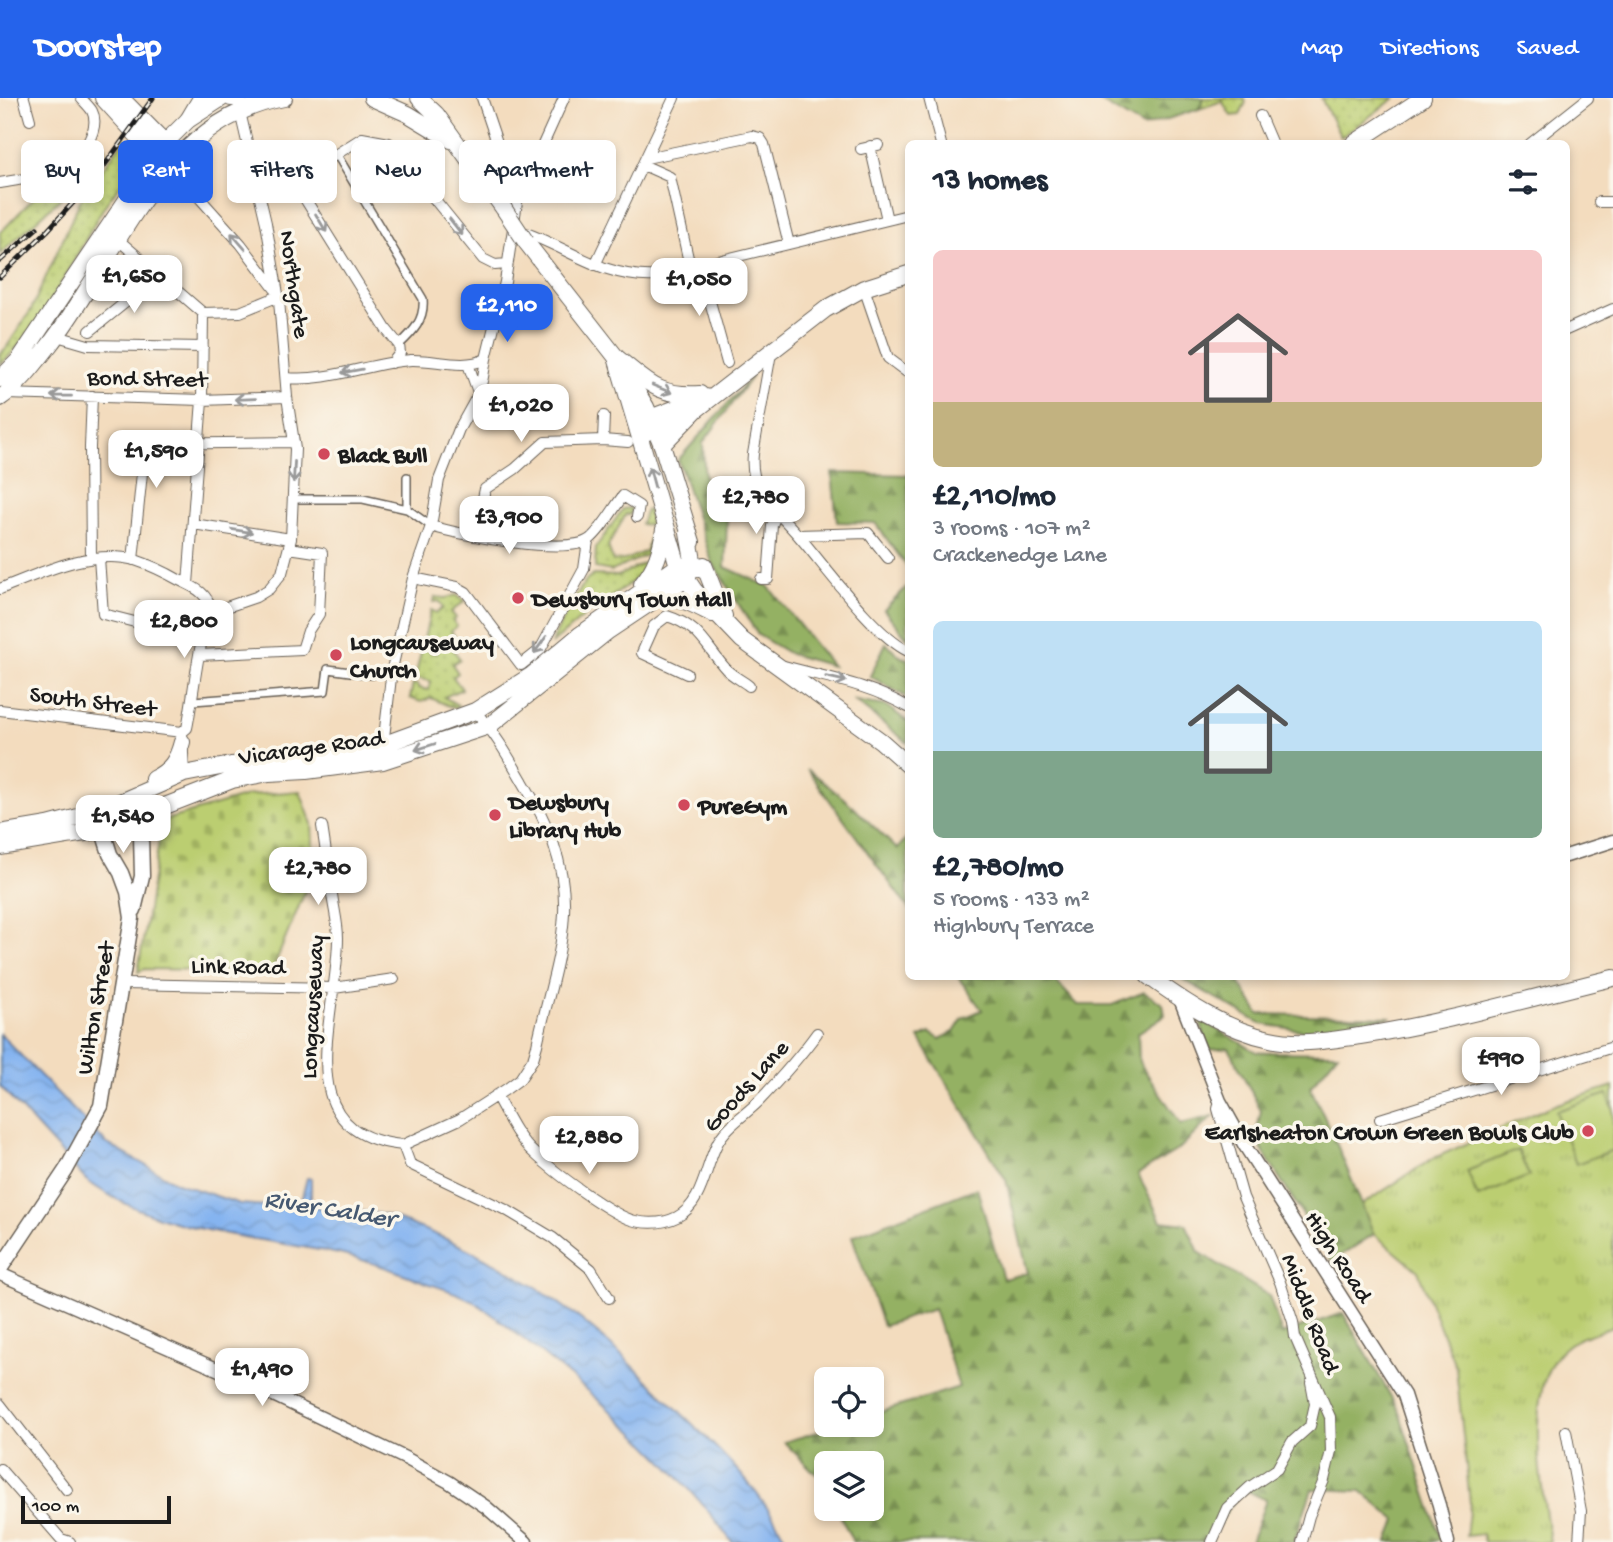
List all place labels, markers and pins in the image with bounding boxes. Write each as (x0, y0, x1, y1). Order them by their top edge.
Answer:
pin: £1,650 (77, 256, 191, 315)
pin: £1,050 (642, 258, 756, 318)
pin: £2,110 (450, 285, 564, 344)
pin: £1,020 (464, 384, 578, 444)
pin: £1,590 (99, 430, 213, 490)
place label: Black Bull (337, 443, 428, 472)
marker: Black Bull (316, 446, 332, 462)
pin: £2,780 (699, 476, 813, 536)
pin: £3,900 (452, 496, 566, 556)
place label: Dewsbury Town Hall (530, 587, 732, 616)
marker: Dewsbury Town Hall (510, 590, 526, 606)
pin: £2,800 (127, 601, 241, 660)
place label: Longcauseway Church (350, 630, 494, 687)
marker: Longcauseway Church (328, 647, 344, 663)
place label: Dewsbury Library Hub (507, 790, 621, 847)
place label: PureGym (696, 794, 787, 823)
pin: £1,540 (66, 796, 180, 855)
marker: PureGym (676, 797, 692, 813)
marker: Dewsbury Library Hub (487, 807, 503, 823)
pin: £2,780 (261, 848, 375, 907)
pin: £990 (1460, 1038, 1542, 1097)
pin: £2,880 (532, 1116, 646, 1176)
place label: Earlsheaton Crown Green Bowls Club (1205, 1120, 1574, 1149)
marker: Earlsheaton Crown Green Bowls Club (1580, 1123, 1596, 1139)
pin: £1,490 (205, 1348, 319, 1408)

